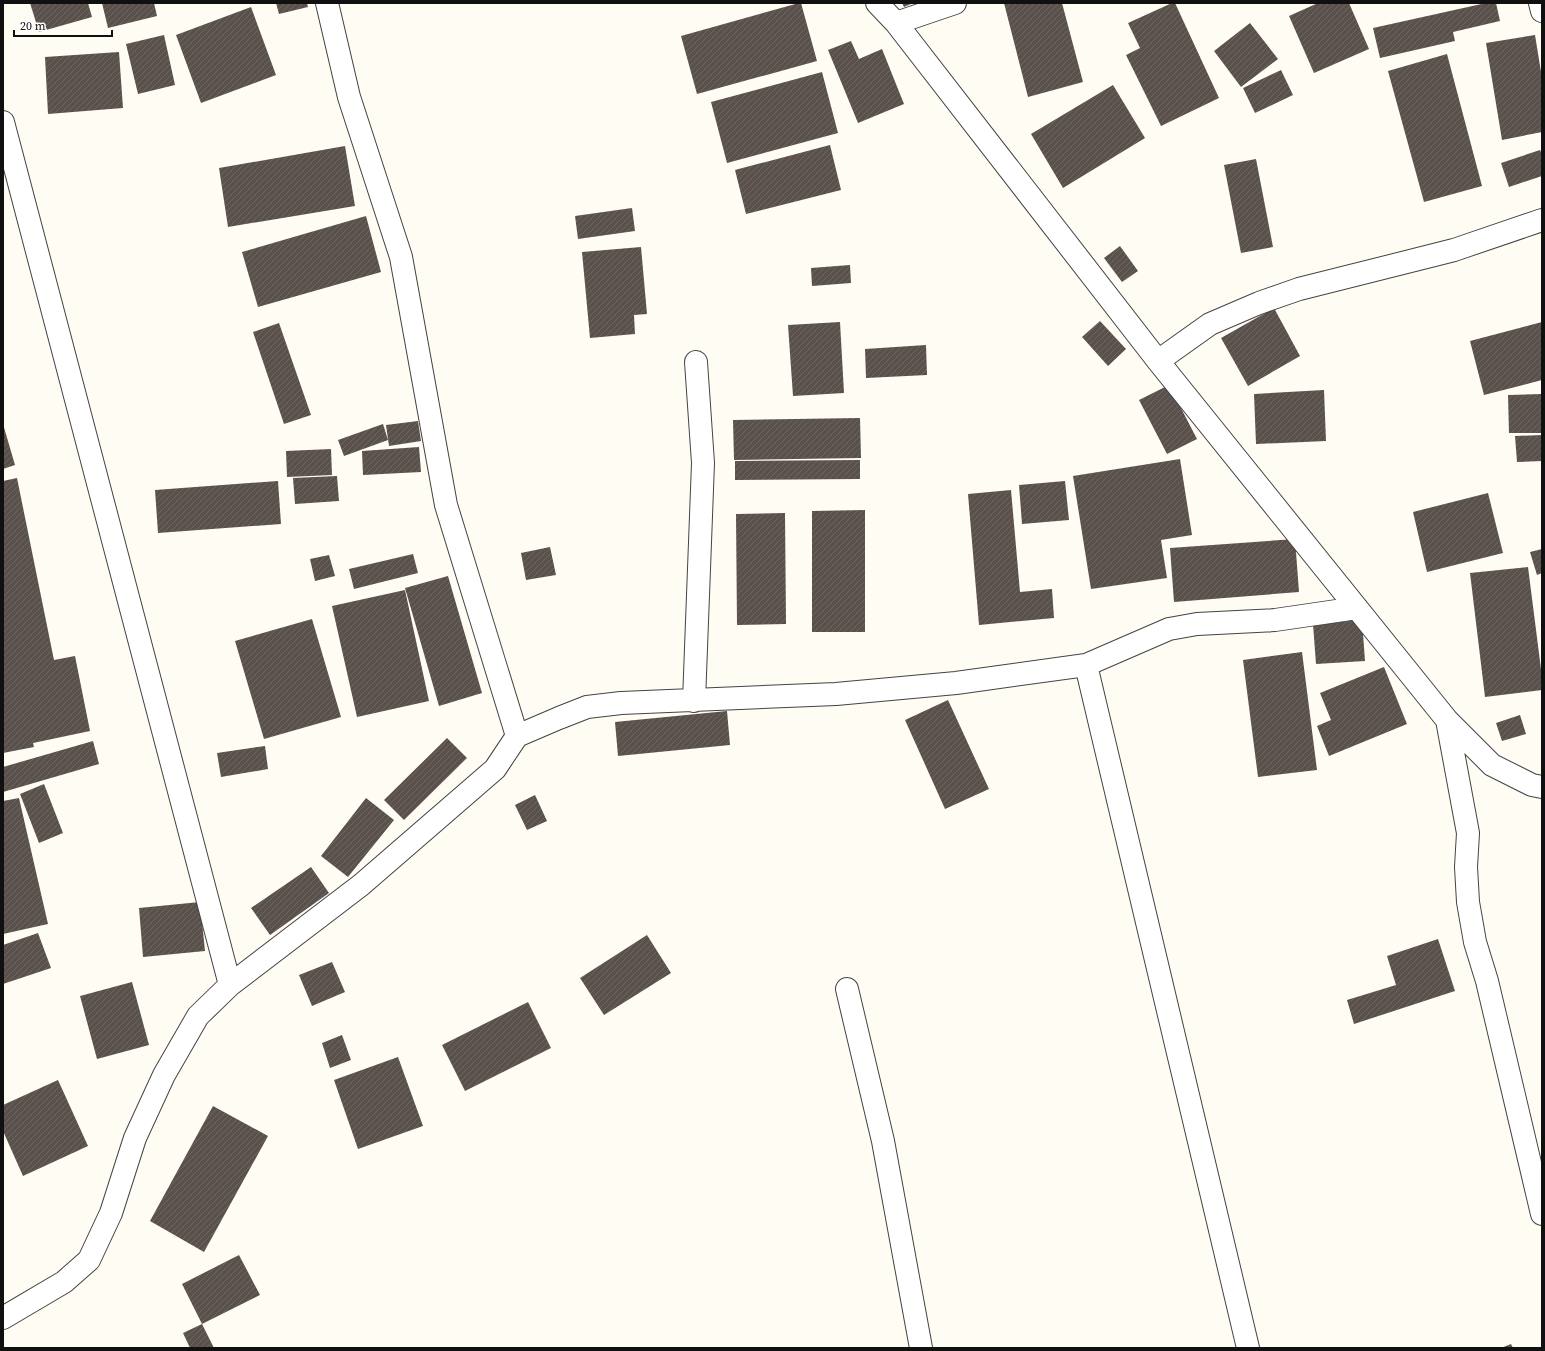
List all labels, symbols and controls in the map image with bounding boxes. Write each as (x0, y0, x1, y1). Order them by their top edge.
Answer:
scale bar (14, 12, 112, 38)
text: 20 m (20, 18, 46, 34)

